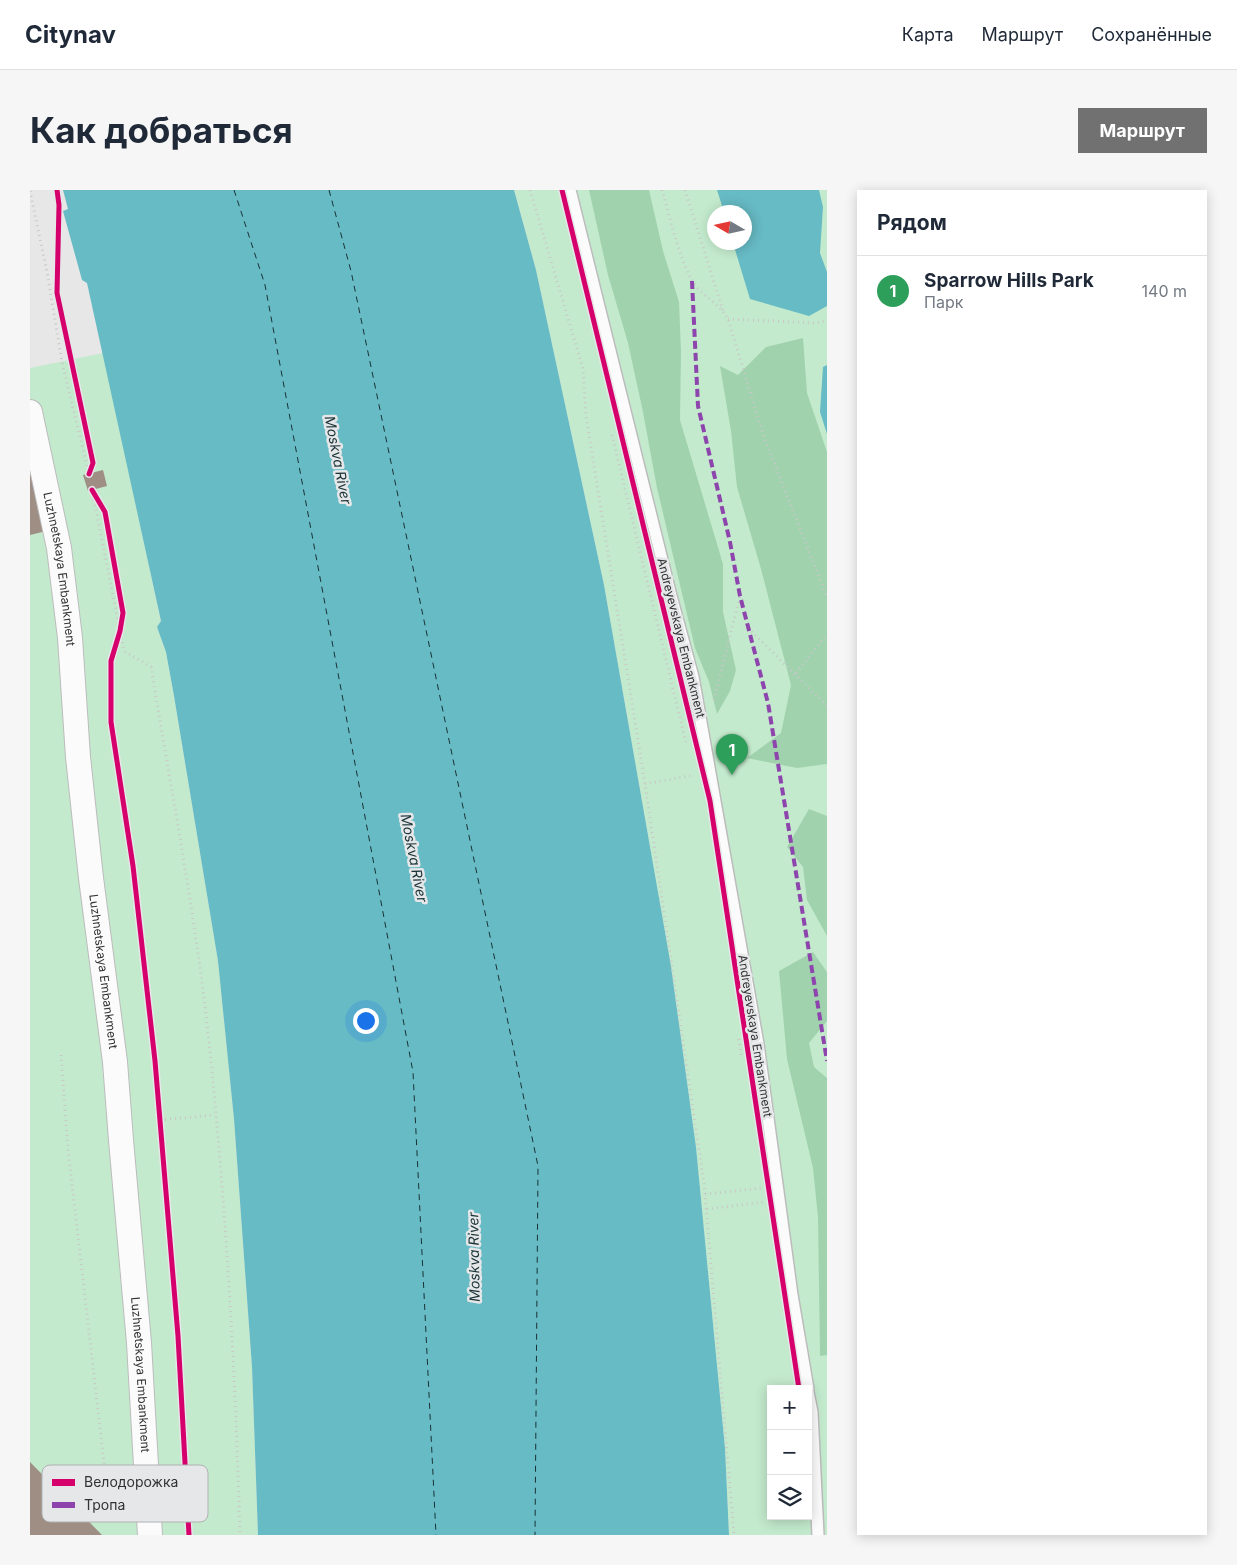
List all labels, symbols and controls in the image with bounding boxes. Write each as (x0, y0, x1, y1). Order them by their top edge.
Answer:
text: Citynav (25, 20, 116, 49)
text: Карта (902, 24, 954, 45)
text: Маршрут (982, 24, 1063, 45)
text: Сохранённые (1091, 24, 1212, 45)
button: Маршрут (1078, 108, 1207, 153)
text: Как добраться (30, 109, 293, 151)
north arrow (707, 205, 752, 250)
text: Рядом (877, 210, 947, 235)
text: Sparrow Hills Park (924, 269, 1094, 292)
text: 1 (890, 281, 896, 301)
text: 140 m (1142, 281, 1187, 301)
text: Парк (924, 292, 963, 312)
water label: Moskva River (322, 414, 356, 506)
street label: Luzhnetskaya Embankment (40, 490, 79, 647)
street label: Andreyevskaya Embankment (654, 556, 709, 719)
pin: 1 (716, 734, 748, 775)
water label: Moskva River (398, 812, 432, 904)
street label: Luzhnetskaya Embankment (86, 893, 121, 1050)
street label: Andreyevskaya Embankment (735, 954, 776, 1118)
your location (353, 1008, 379, 1034)
water label: Moskva River (464, 1211, 483, 1302)
street label: Luzhnetskaya Embankment (128, 1296, 153, 1453)
map controls (767, 1385, 812, 1520)
button: + (767, 1385, 812, 1430)
button: − (767, 1430, 812, 1475)
legend (42, 1465, 208, 1522)
text: Велодорожка (84, 1473, 178, 1490)
button: layers (767, 1475, 812, 1520)
text: Тропа (84, 1496, 125, 1513)

